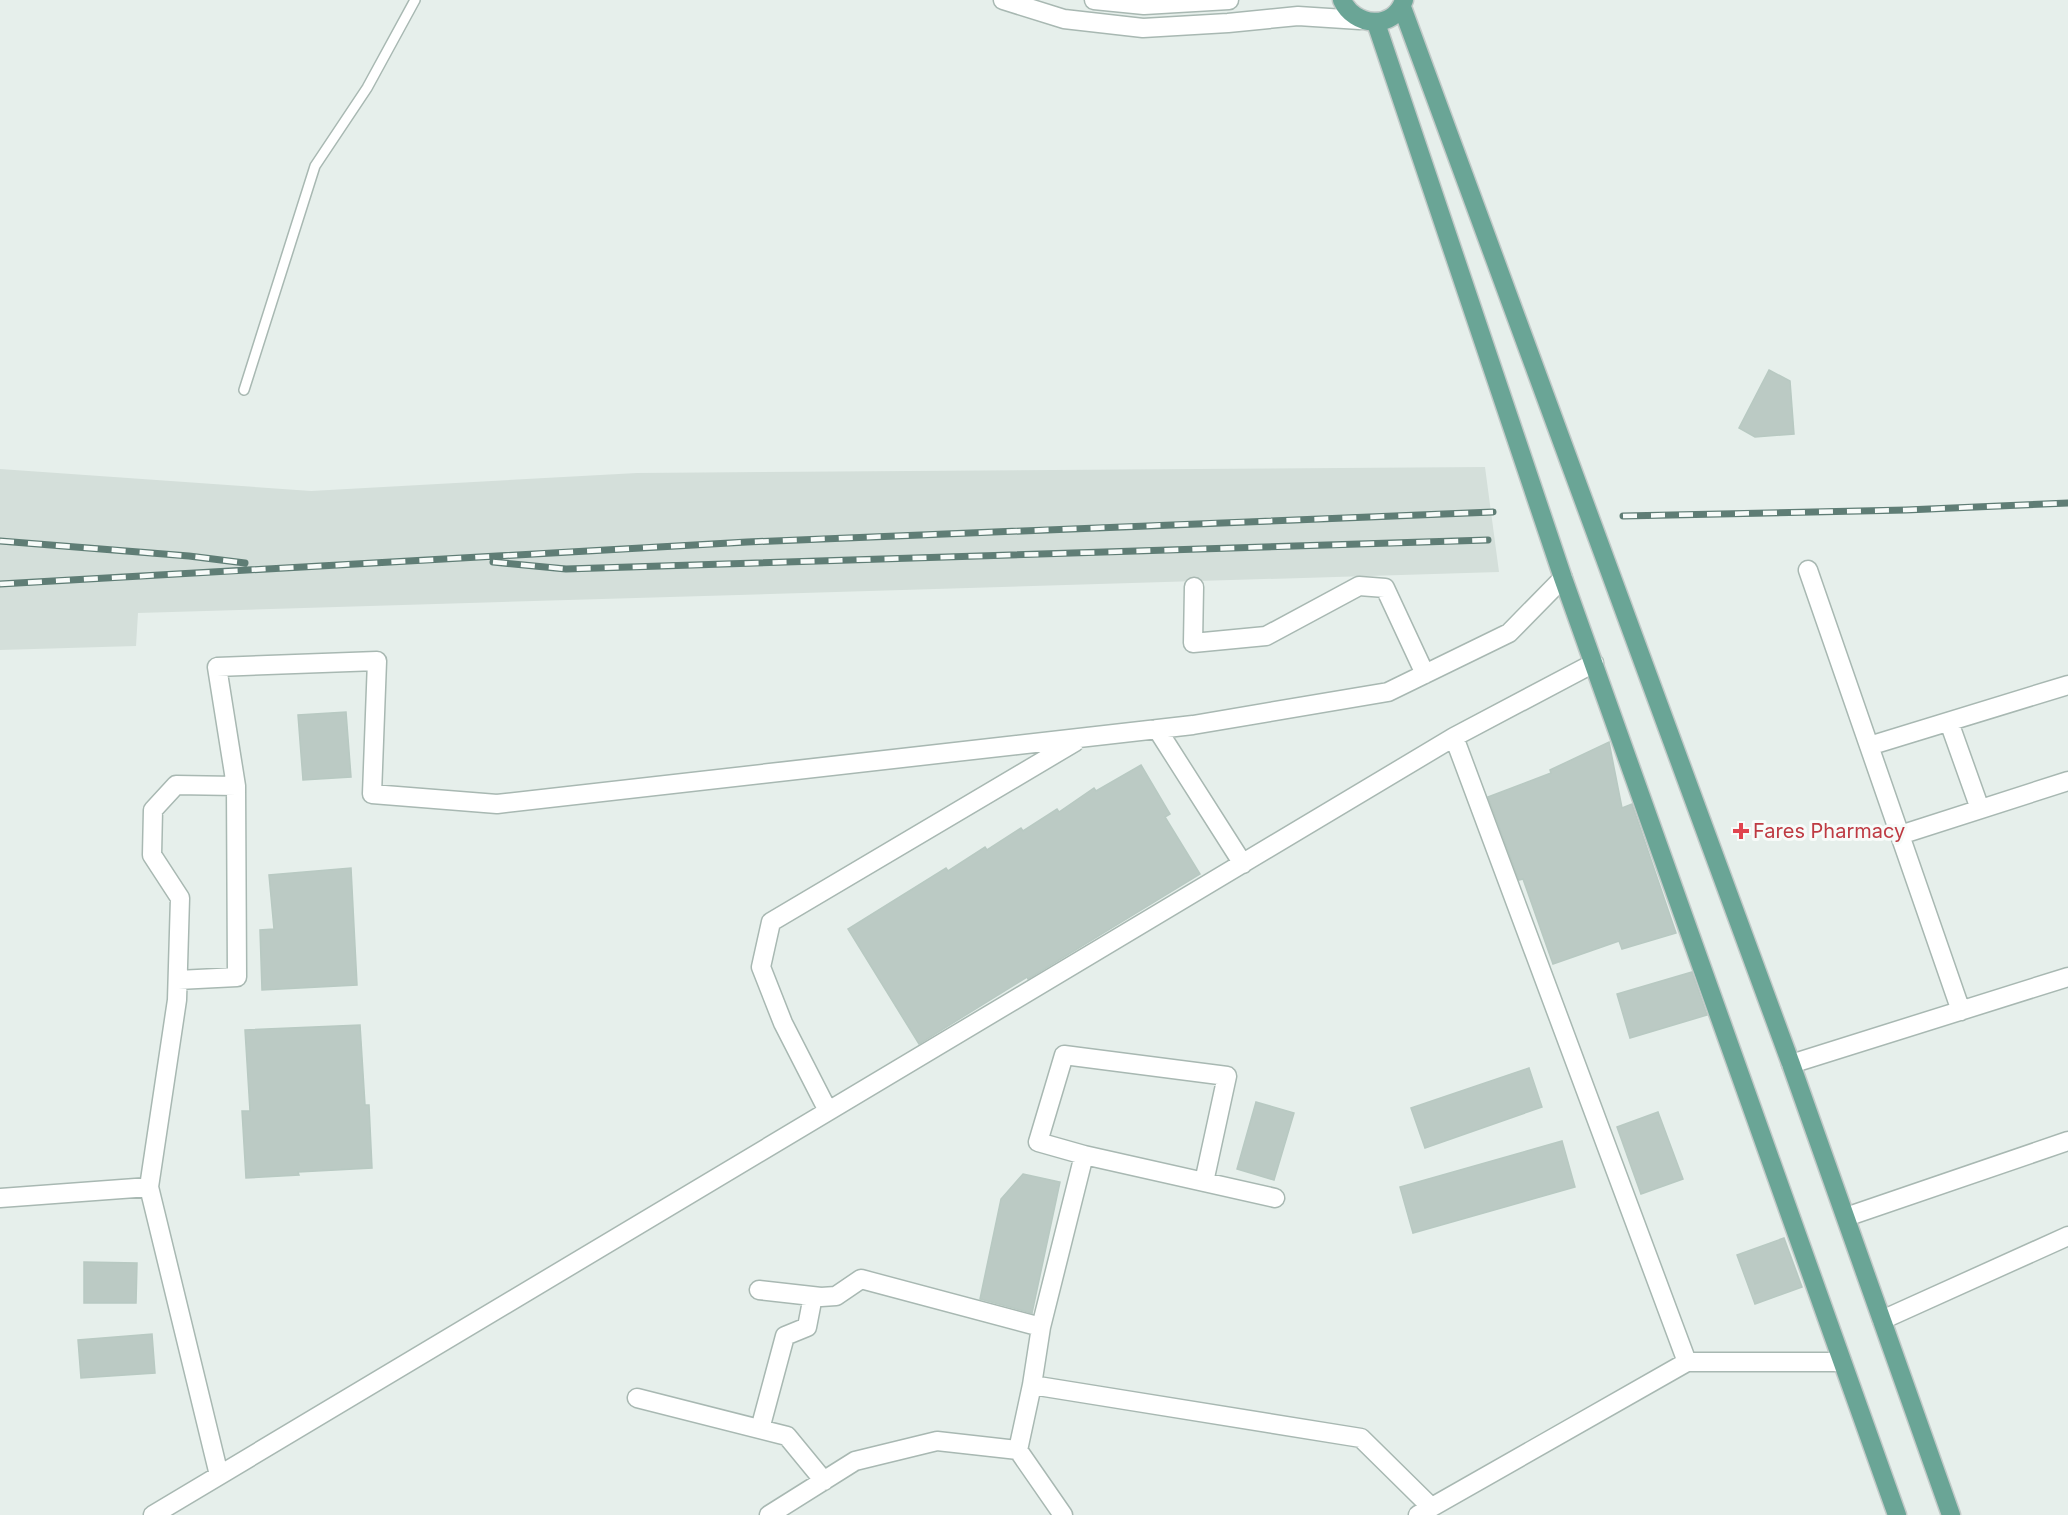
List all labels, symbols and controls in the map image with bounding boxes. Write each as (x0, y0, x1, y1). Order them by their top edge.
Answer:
place label: Fares Pharmacy (1753, 819, 1905, 843)
marker: Fares Pharmacy (1734, 824, 1748, 838)

